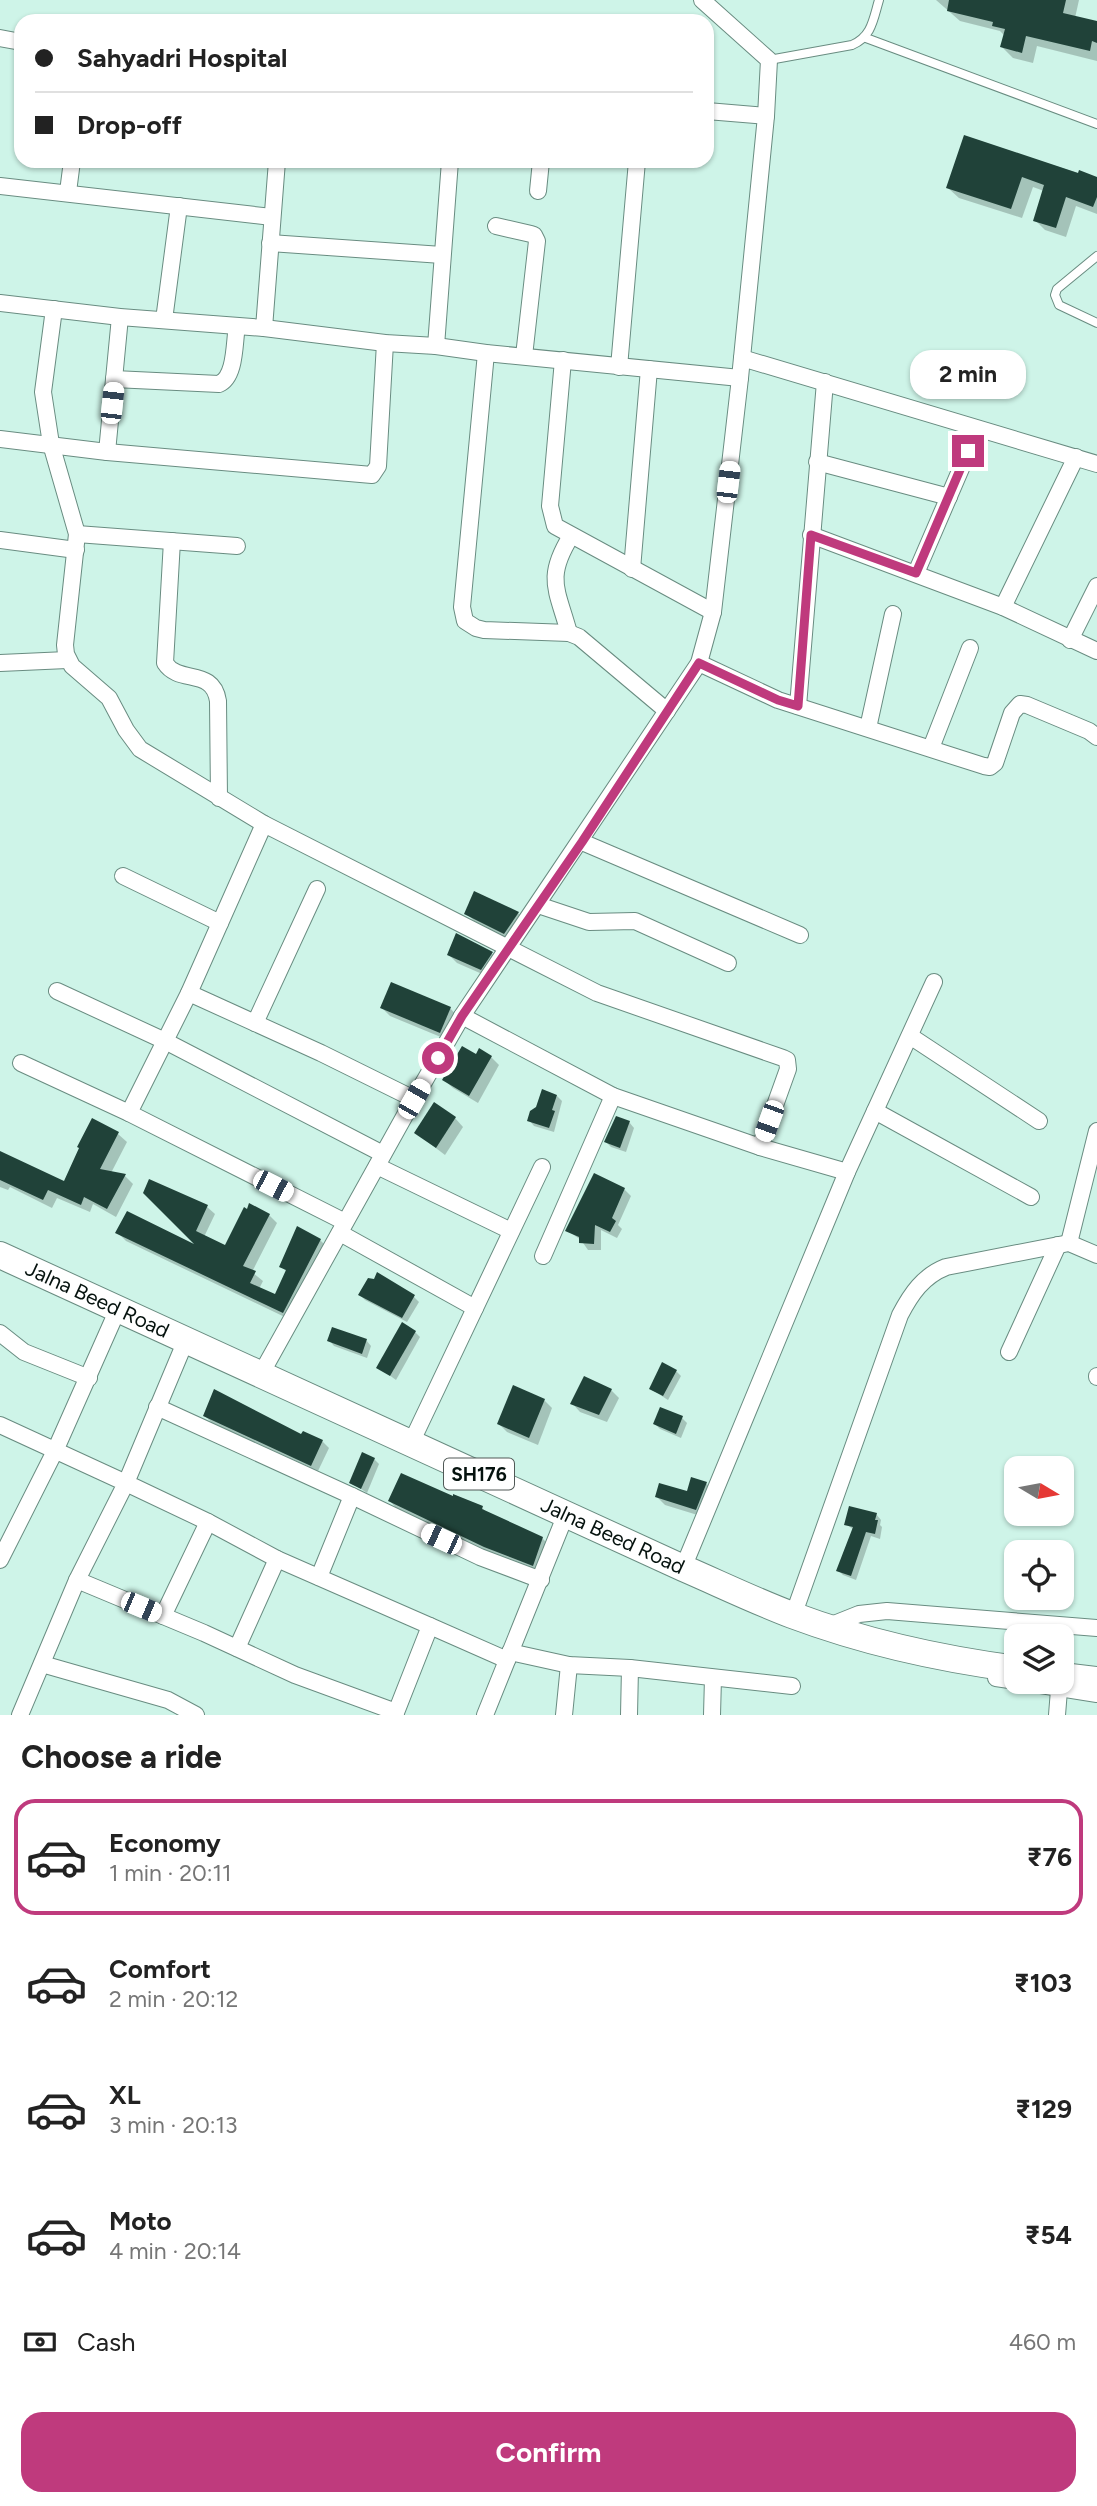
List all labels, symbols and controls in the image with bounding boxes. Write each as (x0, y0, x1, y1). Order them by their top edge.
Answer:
text: Sahyadri Hospital (77, 42, 287, 74)
text: Drop-off (77, 109, 182, 141)
callout: 2 min (910, 350, 1026, 398)
text: 2 min (939, 360, 997, 388)
car (100, 381, 125, 425)
route end (952, 435, 984, 467)
car (716, 460, 741, 504)
route start (422, 1042, 454, 1074)
car (395, 1076, 434, 1122)
car (752, 1098, 787, 1144)
car (250, 1167, 297, 1205)
street label: Jalna Beed Road (22, 1255, 173, 1343)
north arrow (1004, 1456, 1074, 1526)
map controls (1004, 1456, 1074, 1694)
road number: SH176 (444, 1458, 514, 1490)
street label: Jalna Beed Road (537, 1492, 689, 1579)
car (418, 1521, 465, 1557)
button: locate (1004, 1540, 1074, 1610)
car (118, 1589, 165, 1625)
button: layers (1004, 1624, 1074, 1694)
text: Choose a ride (21, 1738, 222, 1776)
icon: car (25, 1826, 88, 1889)
text: Economy (109, 1827, 221, 1859)
text: ₹76 (1027, 1841, 1072, 1873)
text: 1 min · 20:11 (109, 1859, 232, 1887)
icon: car (25, 1952, 88, 2015)
text: Comfort (109, 1953, 211, 1985)
text: ₹103 (1014, 1967, 1072, 1999)
text: 2 min · 20:12 (109, 1985, 238, 2013)
icon: car (25, 2078, 88, 2141)
text: XL (109, 2079, 141, 2111)
text: ₹129 (1015, 2093, 1072, 2125)
text: 3 min · 20:13 (109, 2111, 238, 2139)
icon: car (25, 2204, 88, 2267)
text: Moto (109, 2205, 172, 2237)
text: ₹54 (1025, 2219, 1072, 2251)
text: 4 min · 20:14 (109, 2237, 241, 2265)
icon: cash (21, 2323, 59, 2361)
text: Cash (77, 2326, 136, 2358)
text: 460 m (1009, 2328, 1076, 2356)
button: Confirm (21, 2412, 1076, 2492)

